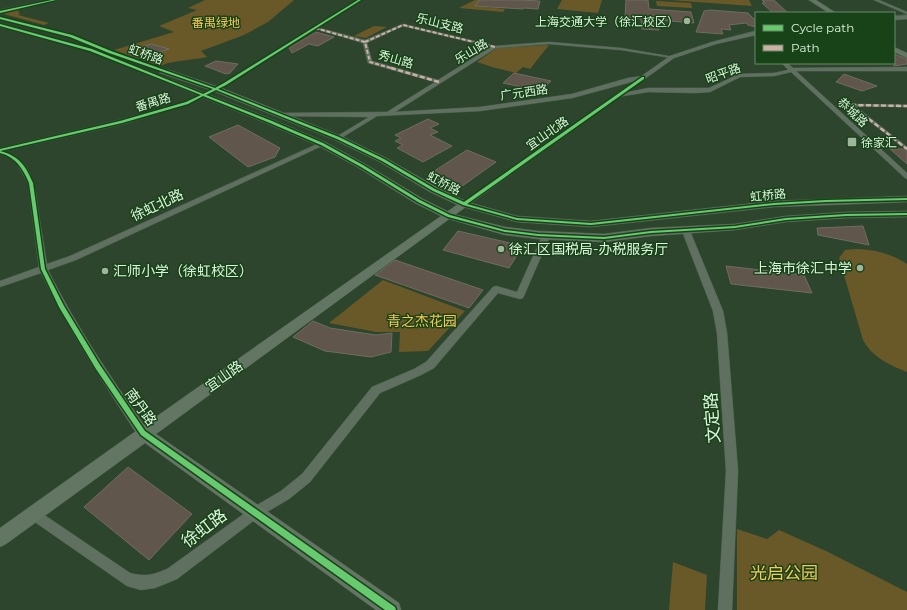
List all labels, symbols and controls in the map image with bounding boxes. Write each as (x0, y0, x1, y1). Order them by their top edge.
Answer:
street label: 乐山支路 (415, 10, 465, 36)
legend (755, 12, 895, 64)
place label: 上海交通大学（徐汇校区） (535, 14, 679, 29)
park label: 番禺绿地 (192, 15, 240, 30)
marker: 上海交通大学（徐汇校区） (682, 16, 692, 26)
text: Cycle path (791, 20, 854, 35)
street label: 乐山路 (452, 35, 490, 67)
text: Path (791, 40, 820, 55)
street label: 虹桥路 (127, 41, 165, 67)
street label: 秀山路 (377, 47, 415, 71)
street label: 昭平路 (704, 60, 742, 86)
street label: 广元西路 (499, 81, 549, 103)
street label: 番禺路 (134, 90, 172, 114)
street label: 恭城路 (835, 94, 871, 130)
street label: 宜山北路 (523, 113, 571, 153)
place label: 徐家汇 (861, 135, 897, 150)
marker: 徐家汇 (846, 136, 858, 148)
street label: 虹桥路 (425, 168, 463, 198)
street label: 徐虹北路 (128, 185, 186, 225)
street label: 虹桥路 (749, 186, 787, 204)
place label: 徐汇区国税局-办税服务厅 (509, 240, 668, 258)
marker: 徐汇区国税局-办税服务厅 (496, 244, 506, 254)
place label: 上海市徐汇中学 (754, 259, 852, 277)
place label: 汇师小学（徐虹校区） (113, 262, 253, 280)
marker: 上海市徐汇中学 (855, 263, 865, 273)
marker: 汇师小学（徐虹校区） (100, 266, 110, 276)
park label: 青之杰花园 (387, 312, 457, 330)
street label: 宜山路 (202, 357, 246, 395)
street label: 南丹路 (121, 385, 161, 429)
street label: 文定路 (700, 392, 724, 444)
street label: 徐虹路 (178, 505, 230, 551)
park label: 光启公园 (750, 563, 818, 583)

